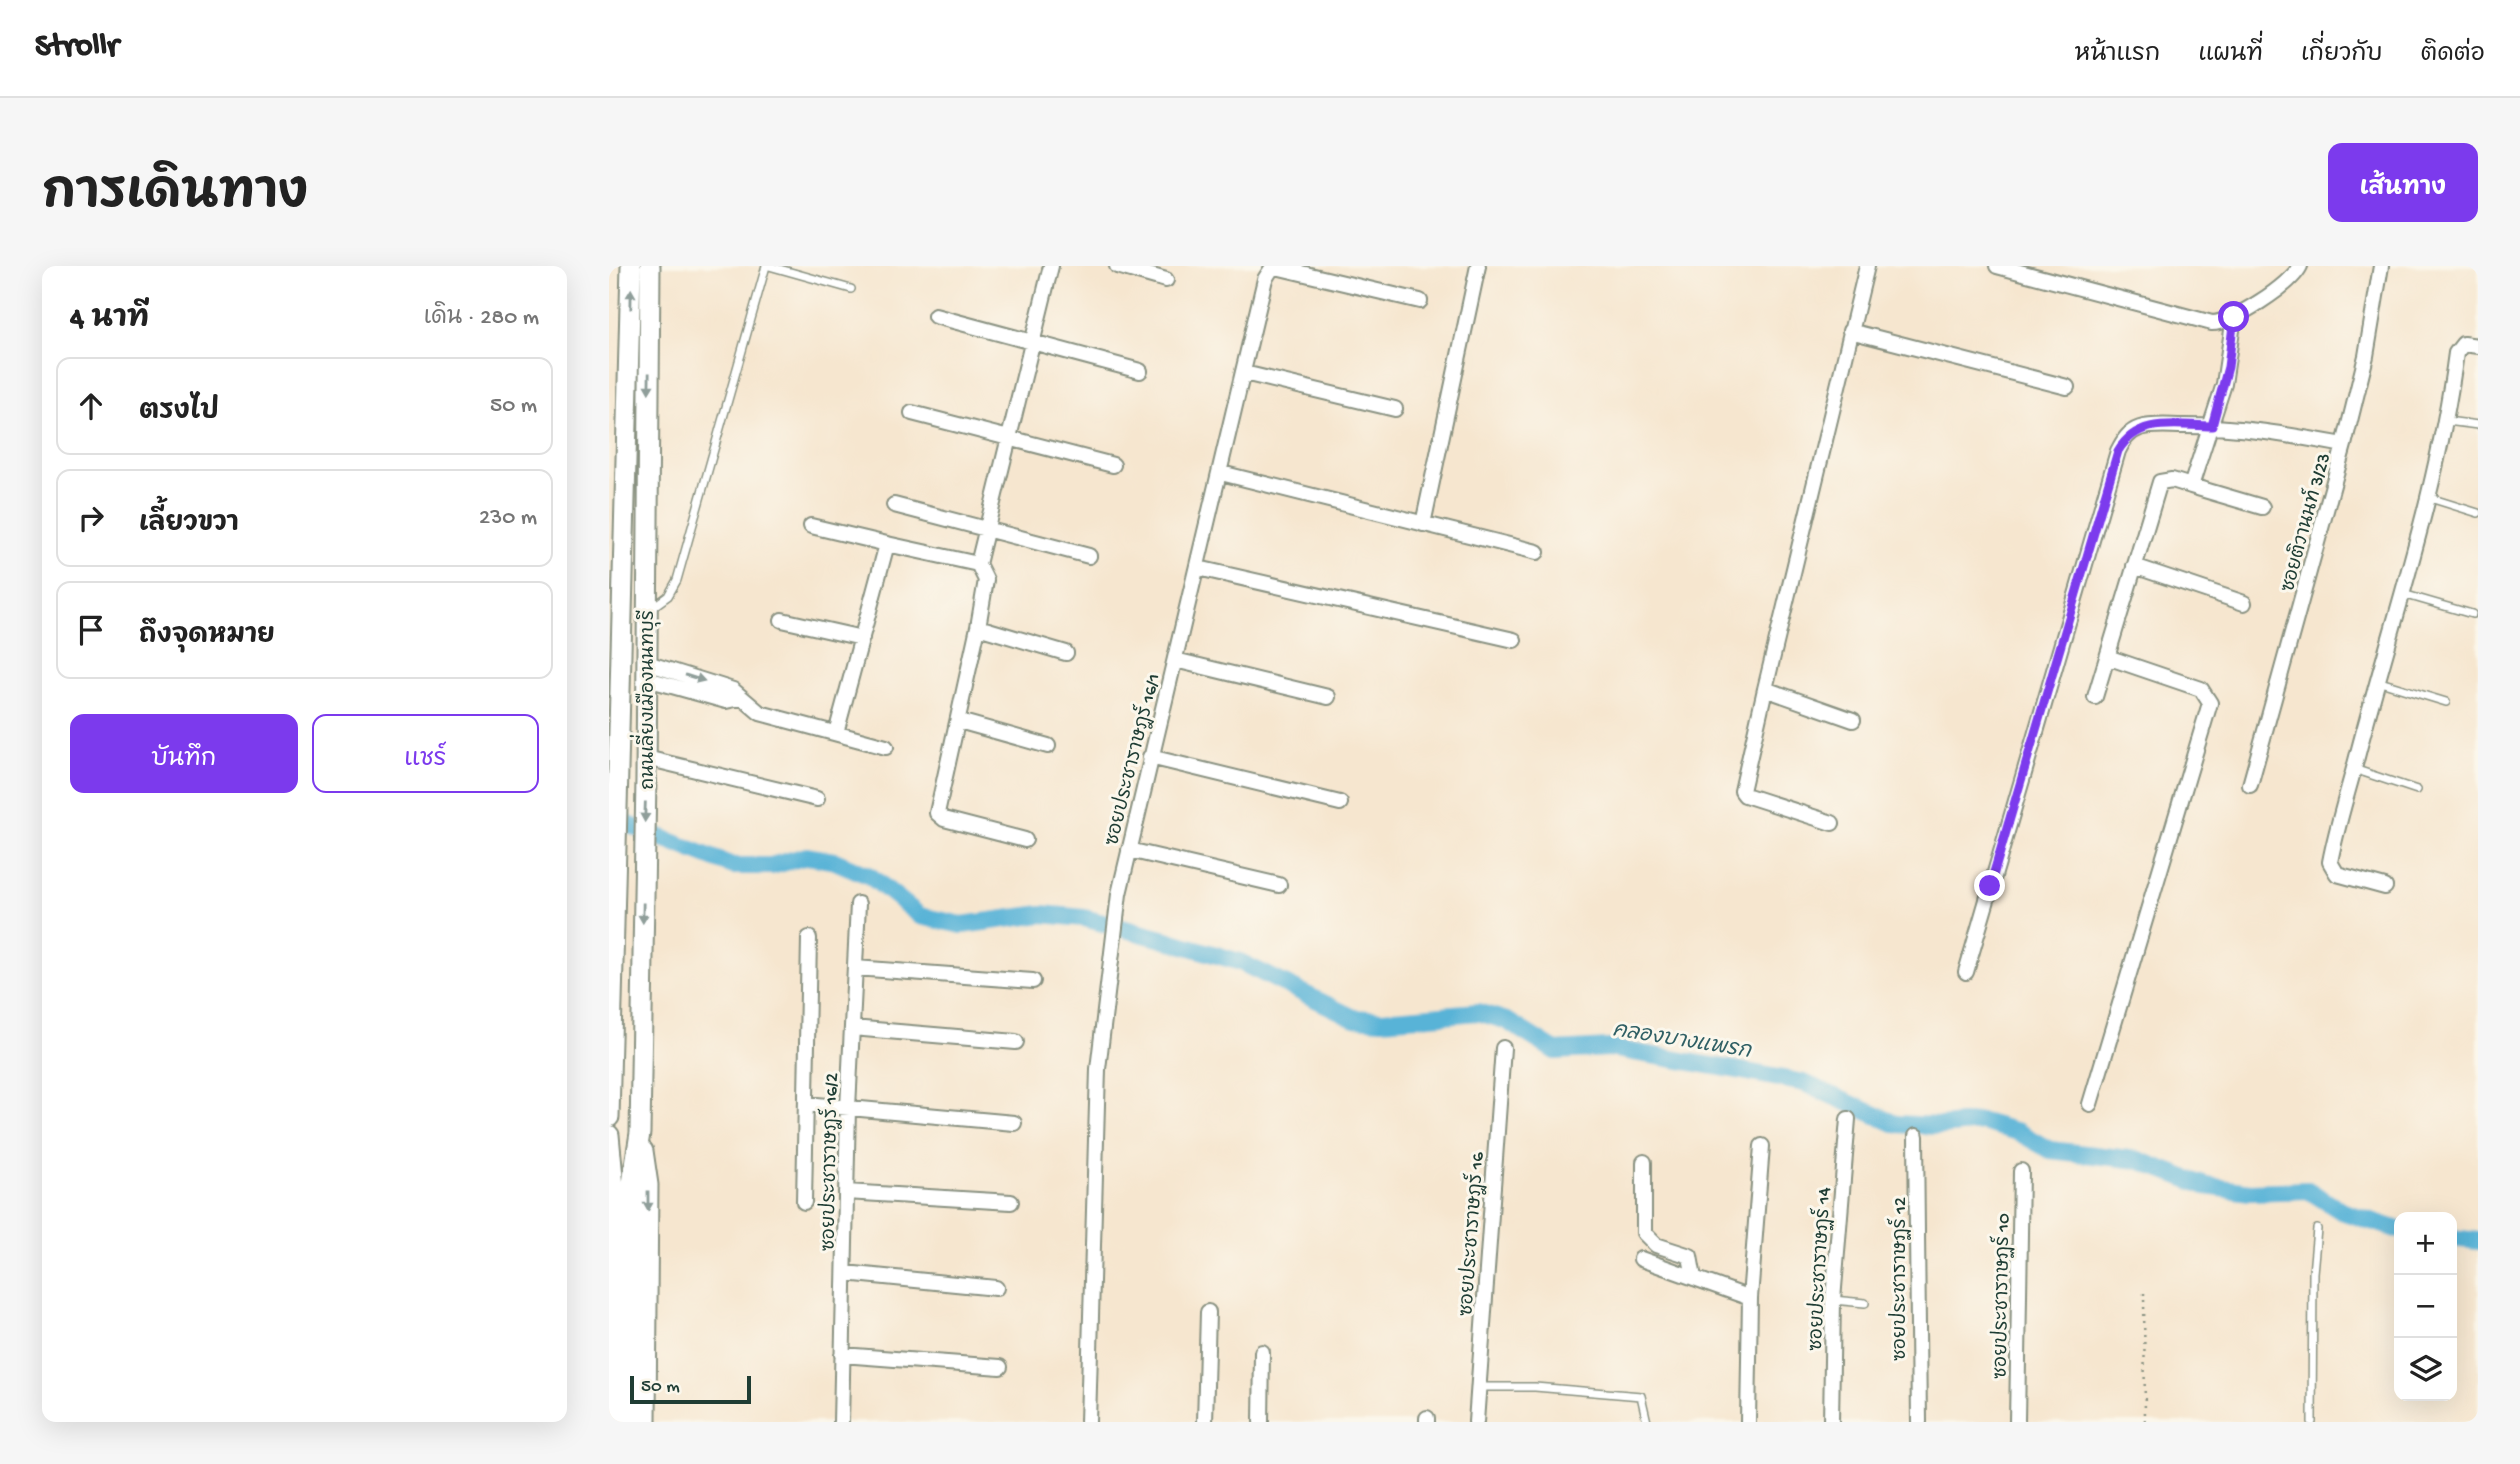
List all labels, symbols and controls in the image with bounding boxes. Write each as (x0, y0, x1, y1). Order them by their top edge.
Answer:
text: Strollr (35, 29, 119, 67)
text: หน้าแรก (2075, 41, 2160, 70)
text: แผนที่ (2198, 41, 2263, 70)
text: เกี่ยวกับ (2301, 41, 2383, 70)
text: ติดต่อ (2421, 41, 2485, 70)
button: เส้นทาง (2328, 143, 2478, 222)
text: การเดินทาง (42, 168, 308, 226)
one-way arrow (625, 288, 636, 310)
route start (2218, 301, 2249, 332)
text: 4 นาที (70, 303, 149, 338)
text: เดิน · 280 m (424, 305, 539, 332)
one-way arrow (643, 372, 655, 394)
icon: ahead (72, 387, 110, 425)
text: 50 m (490, 393, 537, 420)
text: ตรงไป (139, 398, 219, 429)
street label: ซอยติวานนท์ 3/23 (2274, 450, 2337, 595)
icon: right (72, 499, 110, 537)
text: 230 m (479, 505, 537, 532)
text: เลี้ยวขวา (139, 510, 239, 541)
street label: ถนนเลี่ยงเมืองนนทบุรี (629, 610, 661, 790)
icon: arrive (72, 611, 110, 649)
text: ถึงจุดหมาย (139, 622, 275, 653)
street label: ซอยประชาราษฎร์ 16/1 (1098, 670, 1167, 848)
one-way arrow (685, 673, 706, 683)
button: บันทึก (70, 714, 298, 793)
button: แชร์ (312, 714, 539, 793)
one-way arrow (640, 801, 651, 823)
route end (1974, 870, 2005, 901)
one-way arrow (637, 903, 649, 925)
water label: คลองบางแพรก (1611, 1019, 1754, 1066)
street label: ซอยประชาราษฎร์ 16/2 (814, 1073, 845, 1251)
street label: ซอยประชาราษฎร์ 16 (1452, 1151, 1491, 1317)
street label: ซอยประชาราษฏร์ 14 (1802, 1187, 1837, 1352)
one-way arrow (642, 1190, 654, 1212)
street label: ซอยประชาราษฏร์ 12 (1886, 1197, 1913, 1361)
map controls (2394, 1212, 2457, 1401)
button: + (2394, 1212, 2457, 1275)
street label: ซอยประชาราษฏร์ 10 (1987, 1213, 2016, 1379)
button: − (2394, 1275, 2457, 1338)
button: layers (2394, 1338, 2457, 1401)
scale bar (630, 1373, 751, 1405)
text: 50 m (641, 1376, 680, 1399)

